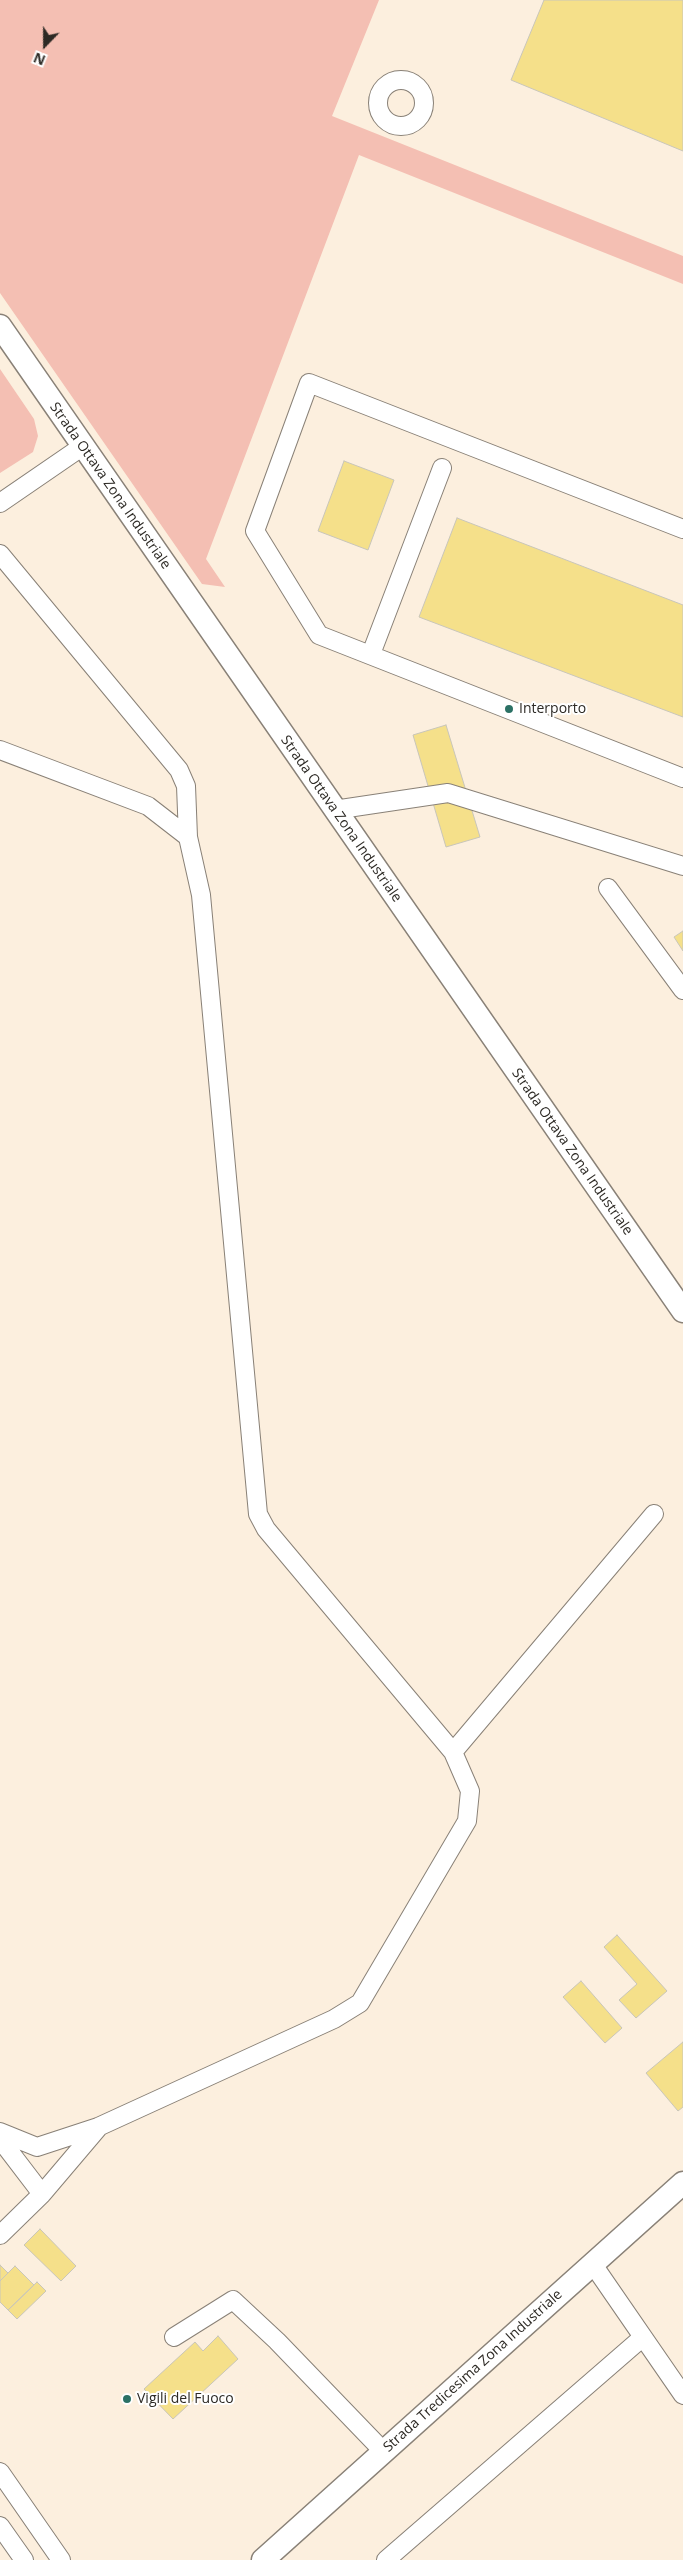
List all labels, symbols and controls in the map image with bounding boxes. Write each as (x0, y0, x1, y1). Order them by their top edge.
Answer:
north arrow (20, 20, 70, 70)
text: N (30, 48, 48, 70)
street label: Strada Ottava Zona Industriale (46, 400, 174, 572)
place label: Interporto (519, 701, 586, 717)
marker: Interporto (503, 703, 515, 715)
street label: Strada Ottava Zona Industriale (277, 733, 405, 905)
street label: Strada Ottava Zona Industriale (508, 1066, 636, 1238)
street label: Strada Tredicesima Zona Industriale (380, 2286, 566, 2456)
place label: Vigili del Fuoco (137, 2391, 234, 2407)
marker: Vigili del Fuoco (121, 2393, 133, 2405)

